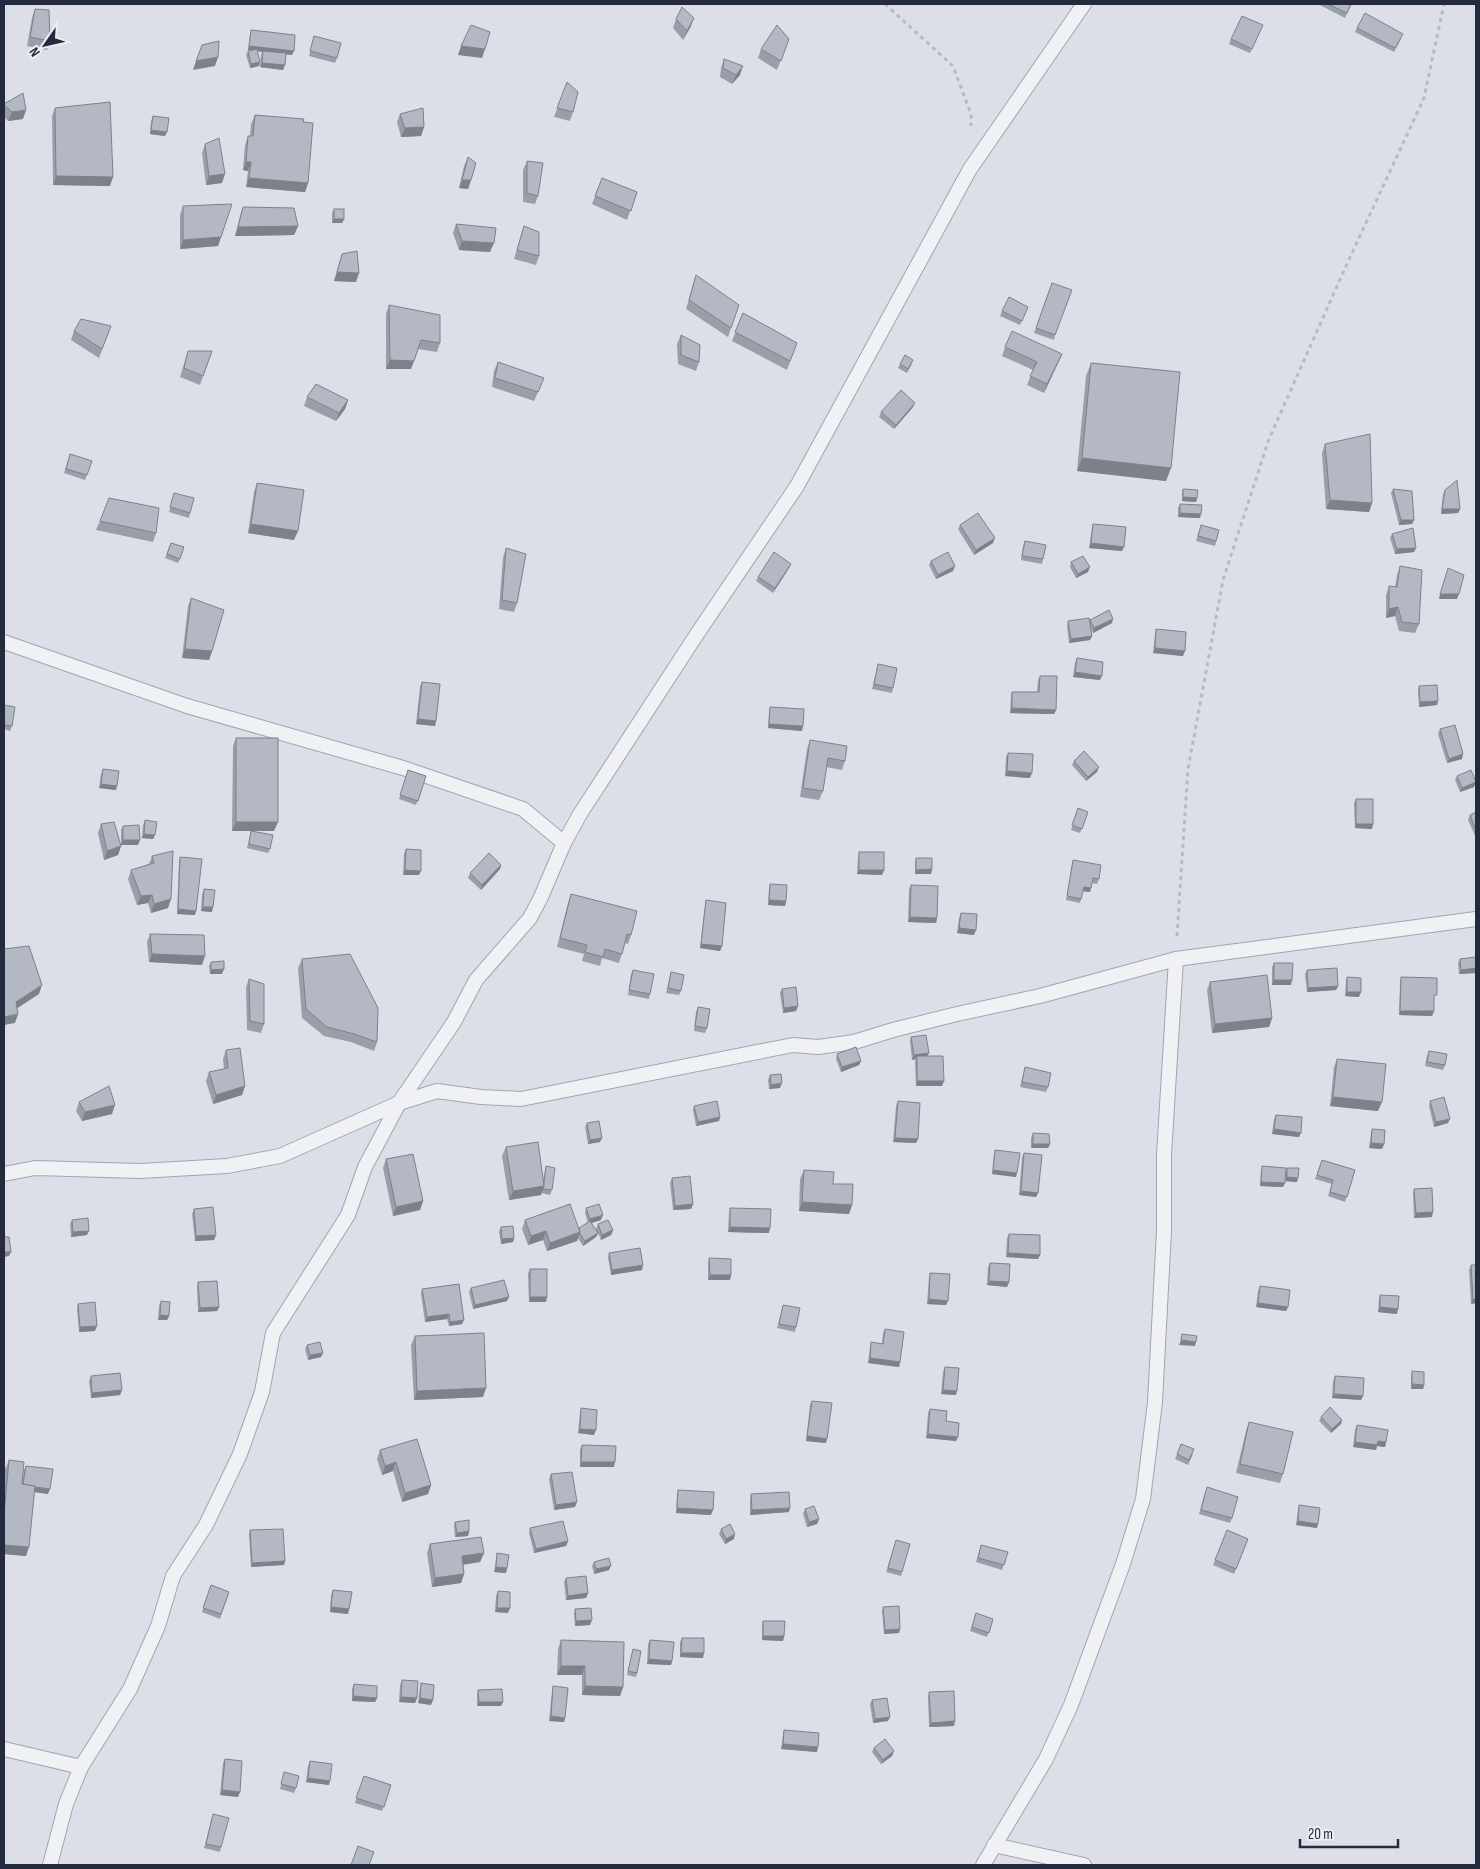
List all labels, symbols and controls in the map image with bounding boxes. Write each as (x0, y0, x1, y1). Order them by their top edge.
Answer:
north arrow (20, 20, 70, 70)
text: N (25, 44, 44, 60)
scale bar (1300, 1816, 1398, 1848)
text: 20 m (1308, 1825, 1333, 1844)

